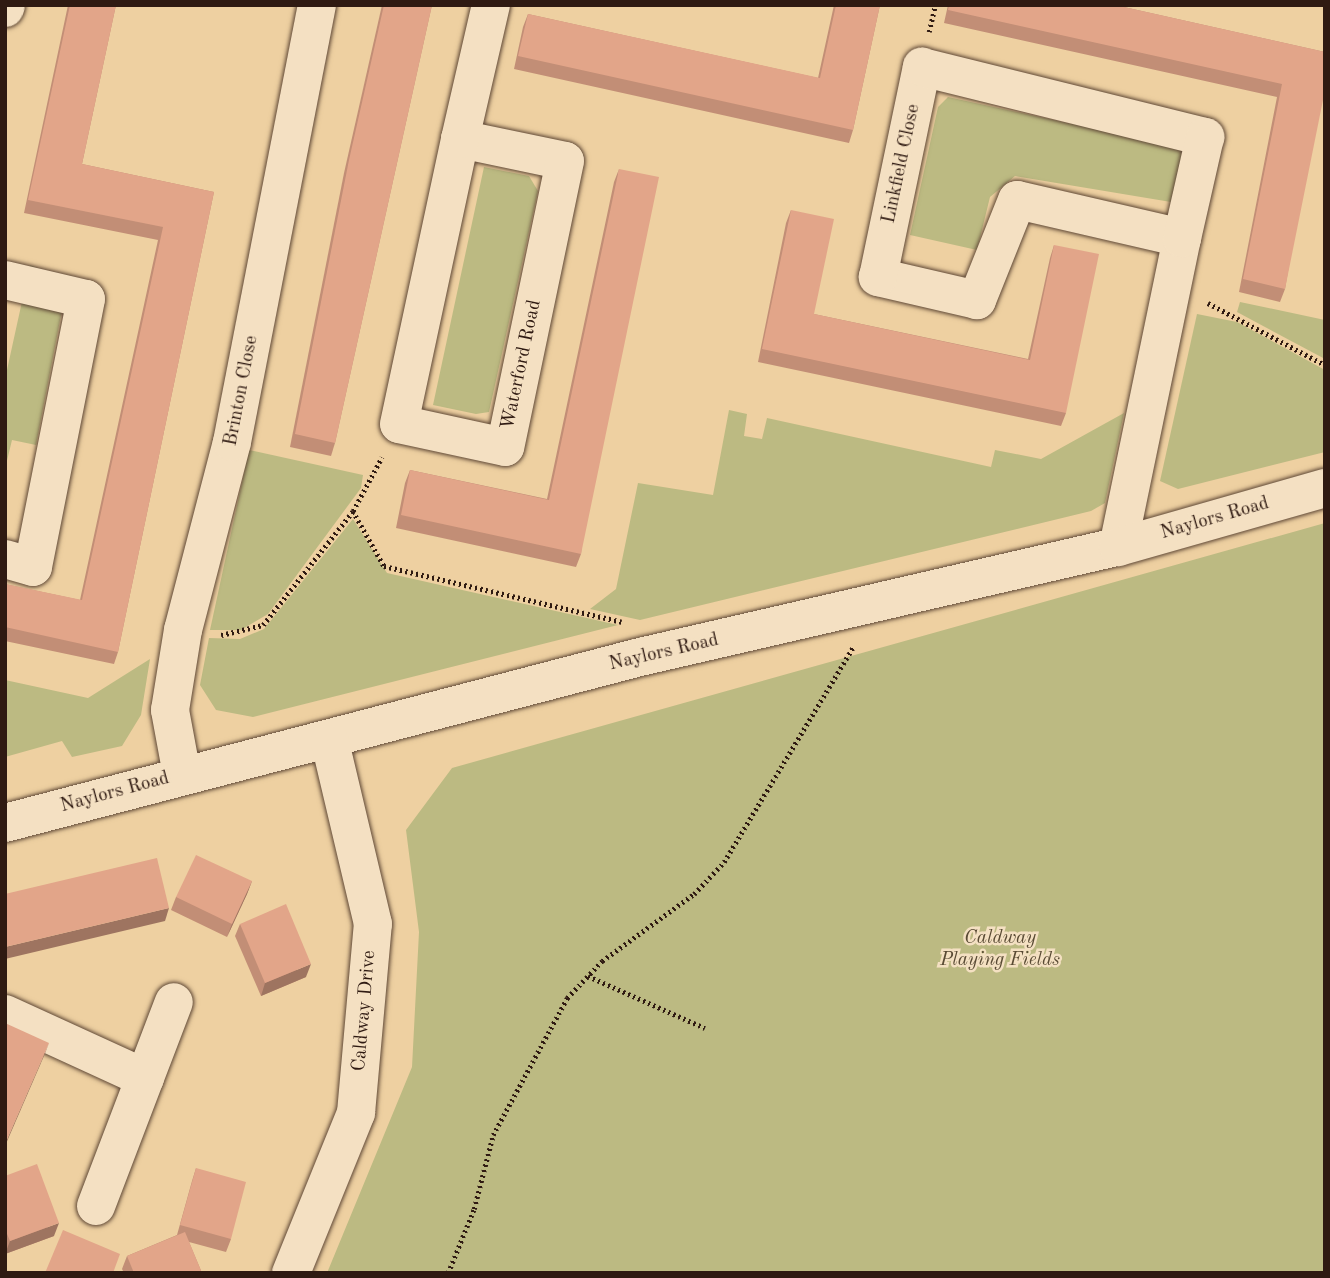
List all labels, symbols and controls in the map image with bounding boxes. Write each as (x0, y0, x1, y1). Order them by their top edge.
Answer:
street label: Linkfield Close (878, 102, 926, 226)
street label: Waterford Road (497, 298, 547, 432)
street label: Brinton Close (220, 334, 264, 448)
street label: Naylors Road (1158, 493, 1272, 545)
street label: Naylors Road (607, 629, 721, 677)
street label: Naylors Road (58, 767, 172, 819)
park label: Caldway Playing Fields (940, 928, 1060, 972)
street label: Caldway Drive (348, 950, 382, 1072)

